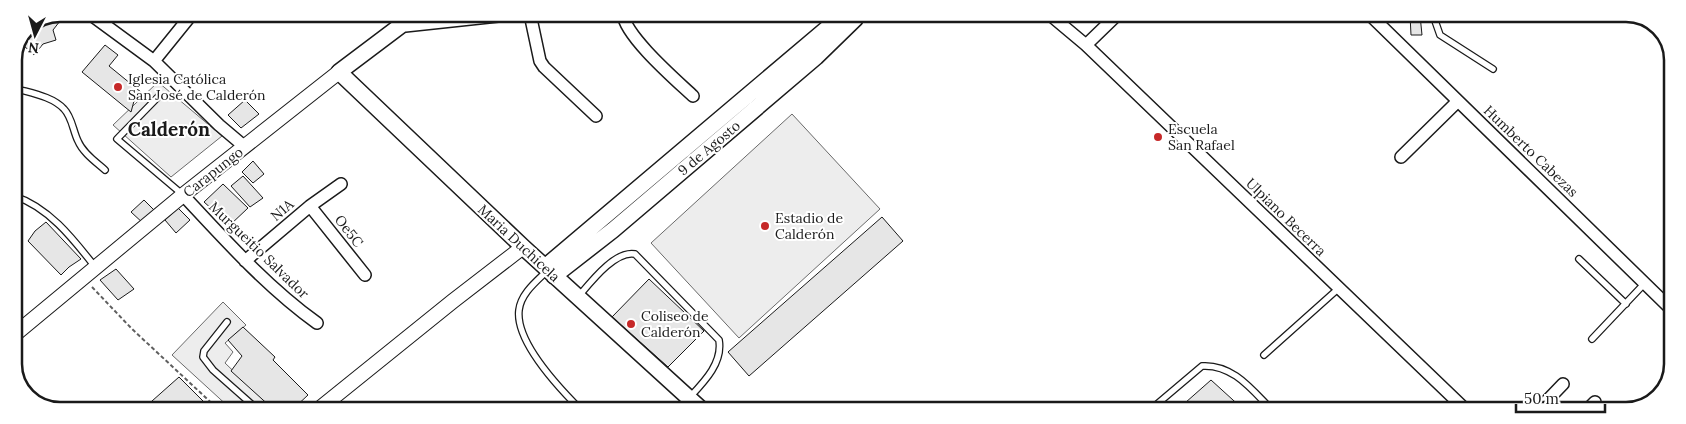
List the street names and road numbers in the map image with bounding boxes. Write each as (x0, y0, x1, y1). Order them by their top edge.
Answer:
street label: Humberto Cabezas (1480, 101, 1582, 201)
street label: 9 de Agosto (674, 117, 744, 179)
street label: Carapungo (179, 143, 247, 201)
street label: Ulpiano Becerra (1242, 174, 1330, 260)
street label: N1A (267, 195, 297, 225)
street label: Murgueitio Salvador (205, 198, 313, 302)
street label: Maria Duchicela (474, 200, 564, 286)
street label: Oe5C (331, 211, 367, 251)

